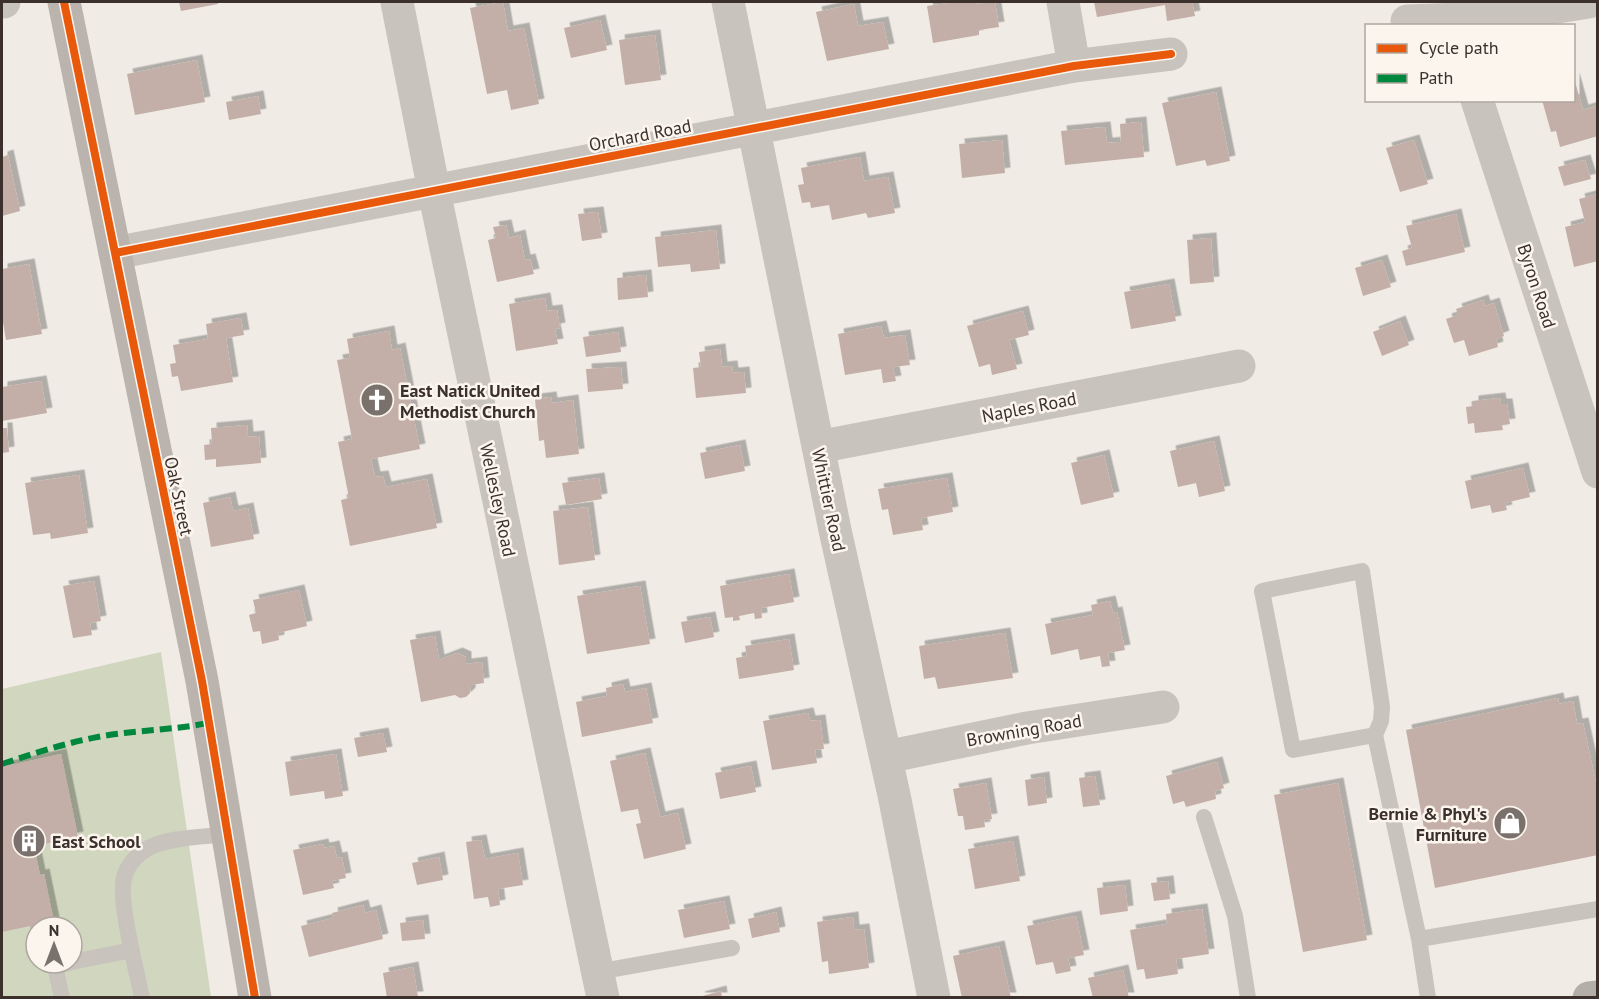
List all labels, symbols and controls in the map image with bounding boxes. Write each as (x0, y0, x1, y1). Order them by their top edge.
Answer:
legend (1365, 24, 1575, 102)
text: Cycle path (1419, 36, 1499, 59)
text: Path (1419, 66, 1453, 89)
street label: Orchard Road (587, 114, 693, 156)
street label: Byron Road (1513, 241, 1561, 331)
place label: East Natick United Methodist Church (400, 379, 540, 423)
church icon: East Natick United Methodist Church (359, 382, 395, 418)
street label: Naples Road (980, 387, 1078, 427)
street label: Wellesley Road (475, 441, 521, 559)
street label: Whittier Road (807, 446, 851, 554)
street label: Oak Street (159, 454, 199, 538)
street label: Browning Road (965, 709, 1083, 751)
place label: Bernie & Phyl's Furniture (1368, 802, 1487, 846)
shop icon: Bernie & Phyl's Furniture (1492, 805, 1528, 841)
building icon: East School (11, 823, 47, 859)
place label: East School (52, 830, 141, 853)
north arrow (24, 915, 84, 975)
text: N (49, 920, 59, 940)

